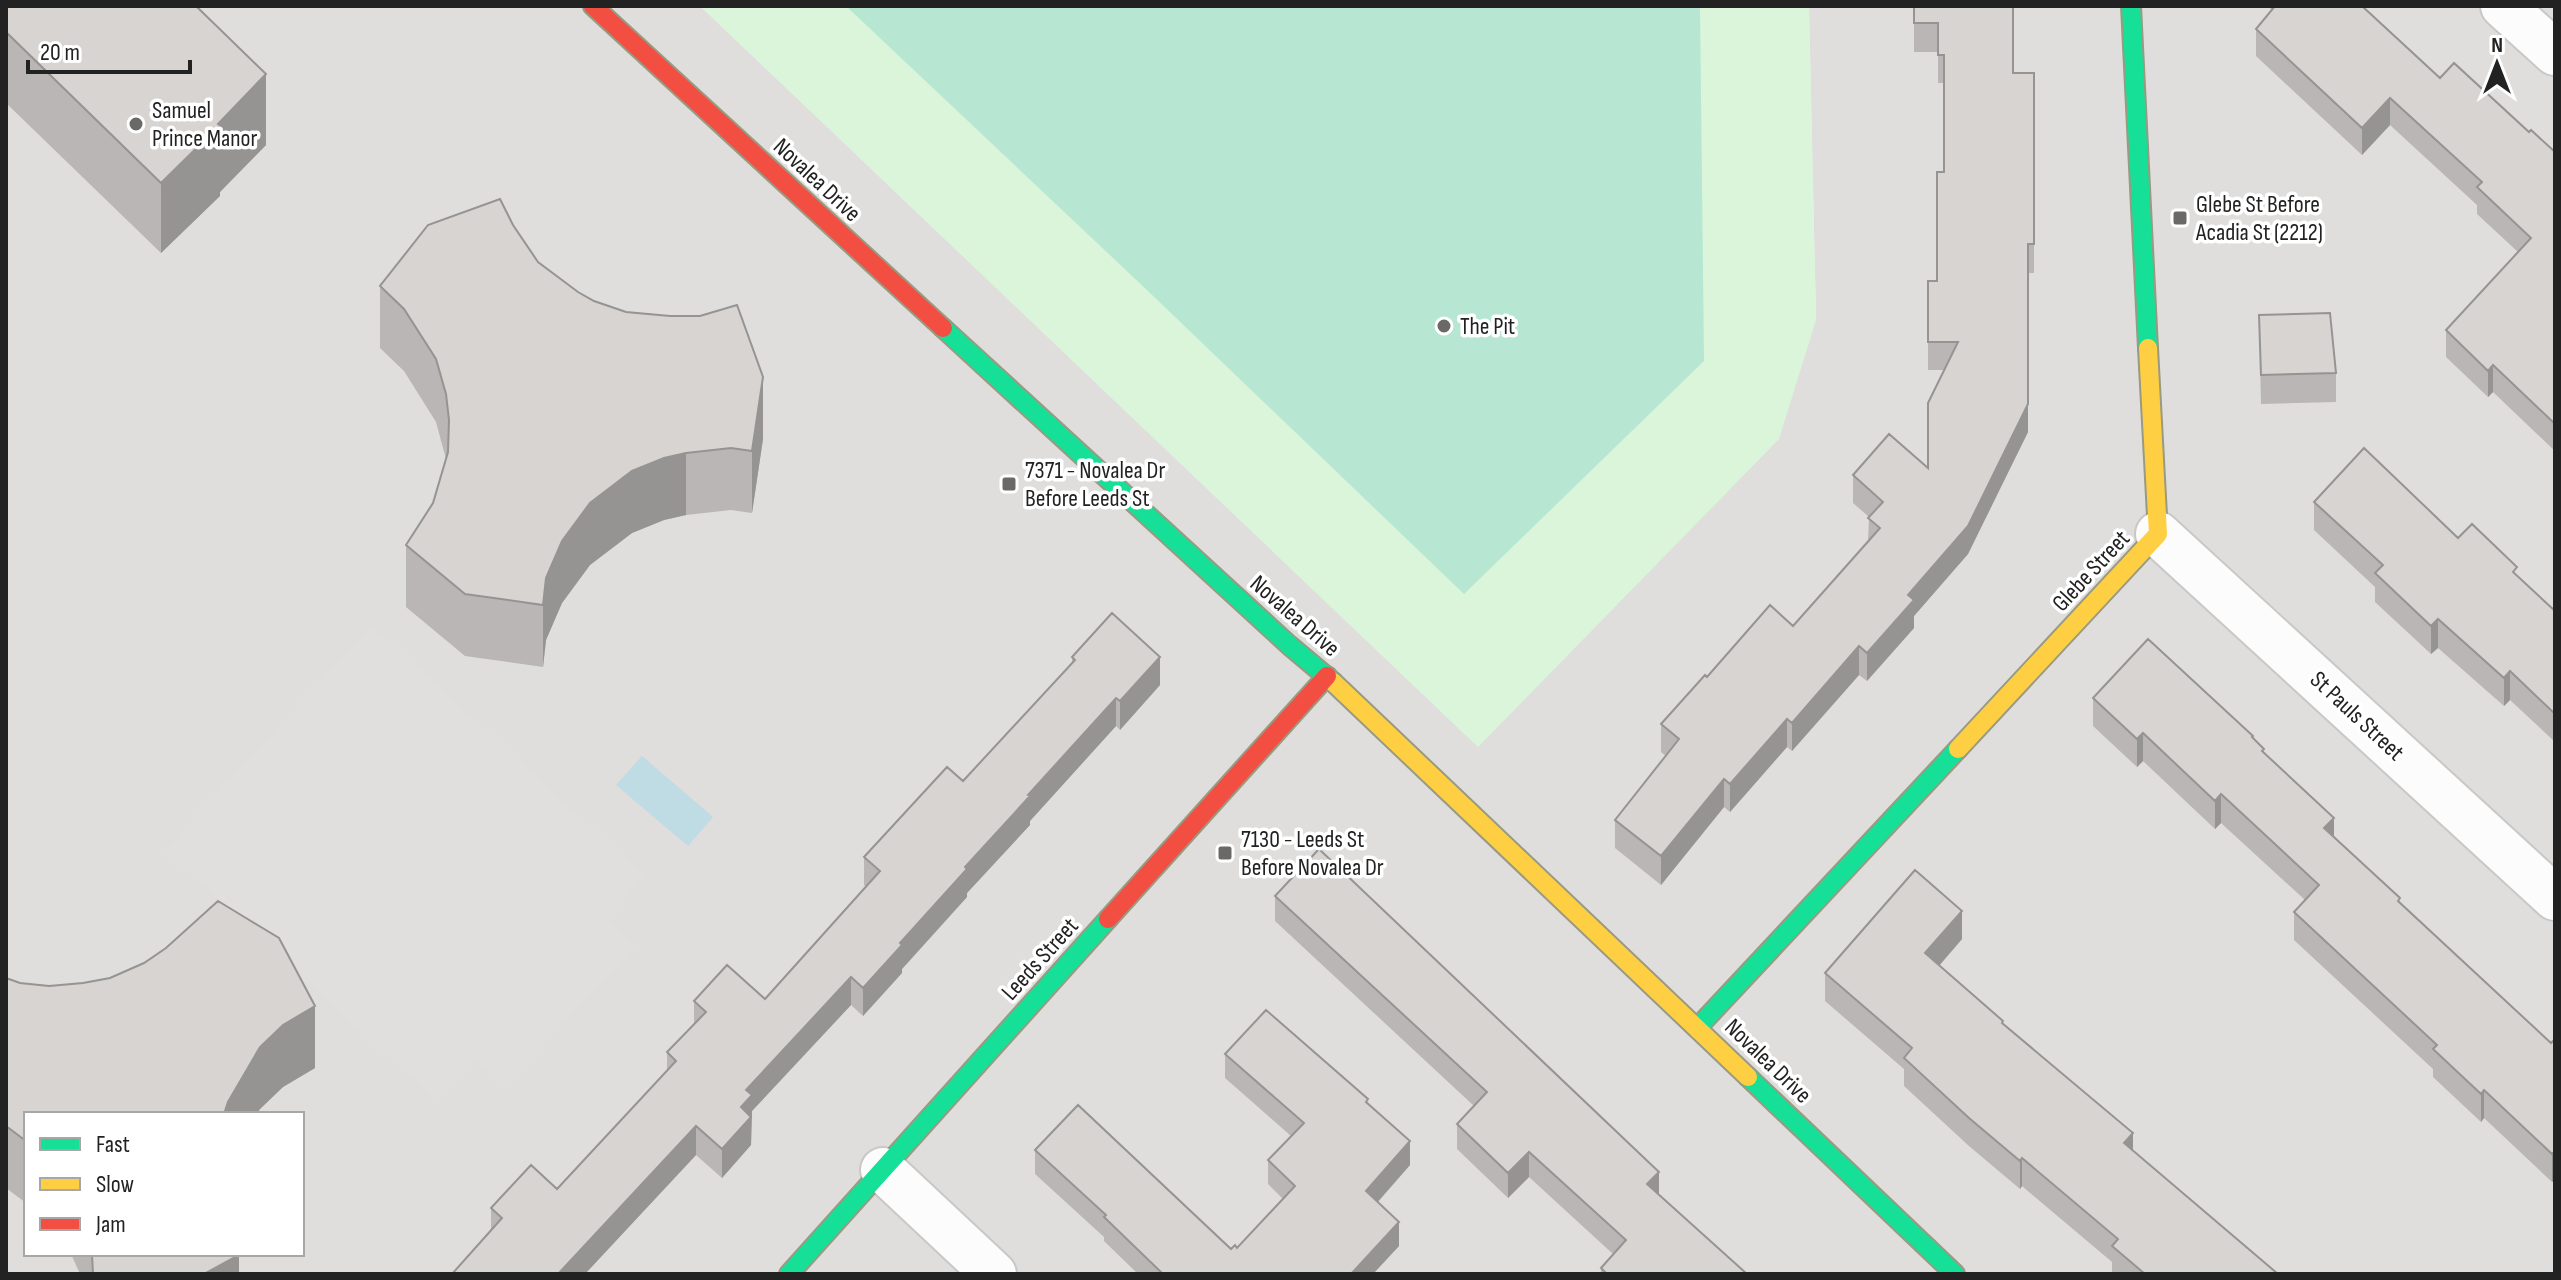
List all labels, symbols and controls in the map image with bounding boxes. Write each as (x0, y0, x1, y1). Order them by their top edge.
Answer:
scale bar (28, 24, 190, 74)
north arrow (2457, 24, 2537, 104)
text: N (2491, 32, 2503, 59)
text: 20 m (40, 38, 80, 67)
place label: Samuel Prince Manor (152, 96, 257, 153)
marker: Samuel Prince Manor (127, 115, 145, 133)
street label: Novalea Drive (767, 132, 867, 228)
place label: Glebe St Before Acadia St (2212) (2195, 190, 2323, 247)
marker: Glebe St Before Acadia St (2212) (2171, 209, 2189, 227)
place label: The Pit (1460, 312, 1515, 341)
marker: The Pit (1435, 317, 1453, 335)
place label: 7371 - Novalea Dr Before Leeds St (1025, 456, 1165, 513)
marker: 7371 - Novalea Dr Before Leeds St (1000, 475, 1018, 493)
street label: Glebe Street (2046, 524, 2136, 618)
street label: Novalea Drive (1244, 569, 1346, 663)
street label: St Pauls Street (2304, 665, 2410, 767)
place label: 7130 - Leeds St Before Novalea Dr (1241, 825, 1384, 882)
marker: 7130 - Leeds St Before Novalea Dr (1216, 844, 1234, 862)
street label: Leeds Street (995, 912, 1085, 1006)
street label: Novalea Drive (1719, 1013, 1817, 1109)
legend (24, 1112, 304, 1256)
text: Fast (96, 1130, 130, 1159)
text: Slow (96, 1170, 134, 1199)
text: Jam (95, 1210, 126, 1239)

